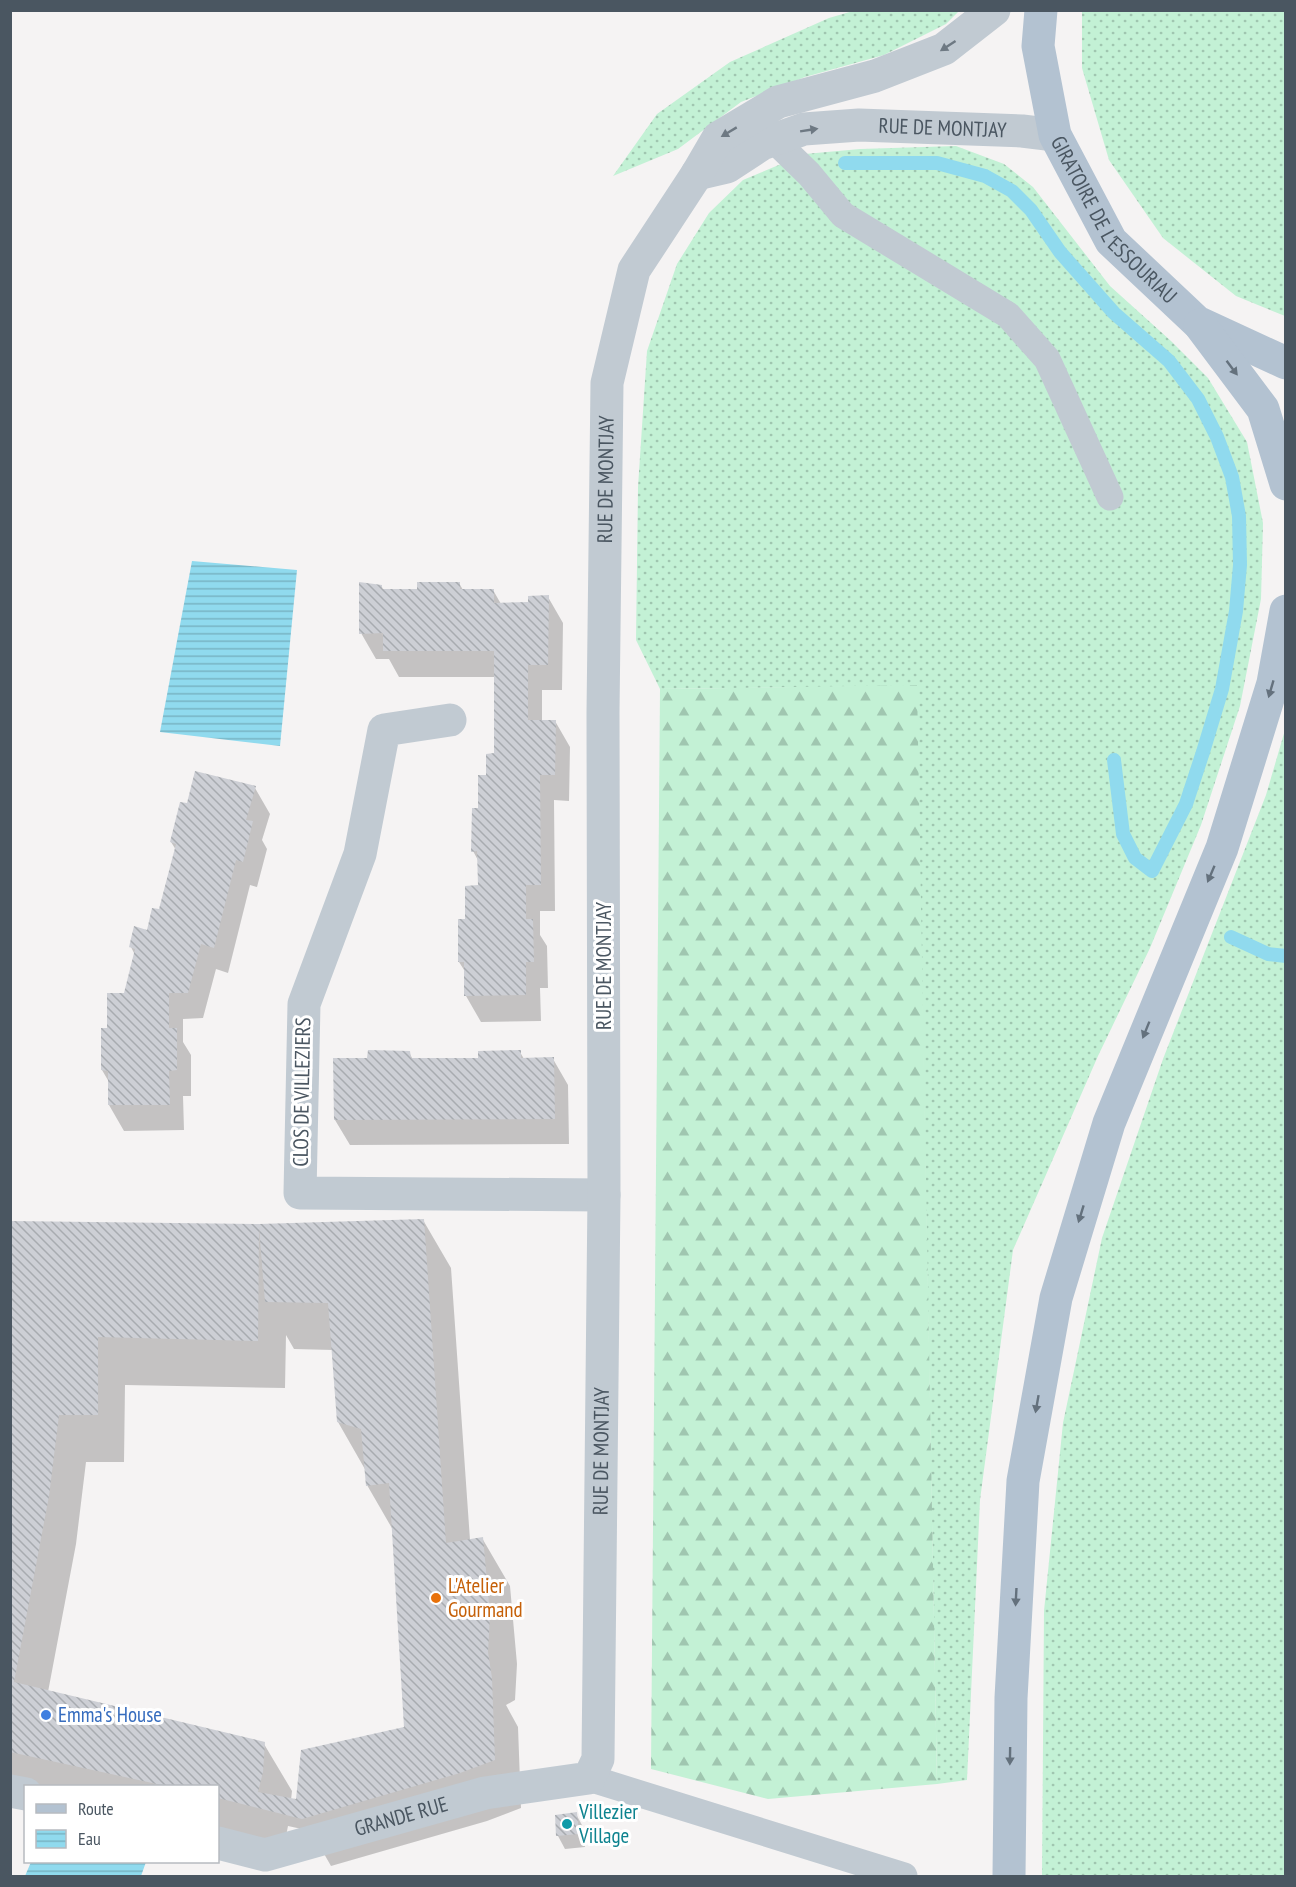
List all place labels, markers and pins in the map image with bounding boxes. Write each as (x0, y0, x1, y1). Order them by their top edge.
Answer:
place label: L'Atelier Gourmand (448, 1572, 523, 1623)
marker: L'Atelier Gourmand (429, 1591, 443, 1605)
place label: Emma's House (58, 1701, 162, 1728)
marker: Emma's House (39, 1708, 53, 1722)
place label: Villezier Village (578, 1798, 638, 1849)
marker: Villezier Village (560, 1817, 574, 1831)

